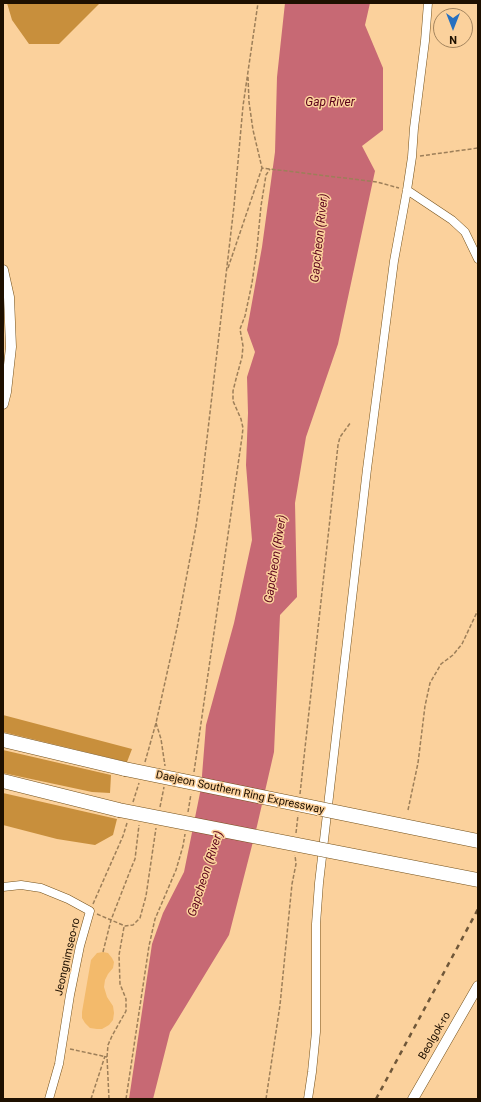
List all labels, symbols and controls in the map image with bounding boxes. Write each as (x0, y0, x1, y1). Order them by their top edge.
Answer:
north arrow (433, 8, 473, 48)
text: N (449, 33, 457, 46)
water label: Gap River (305, 96, 355, 110)
water label: Gapcheon (River) (308, 193, 332, 283)
water label: Gapcheon (River) (262, 514, 290, 604)
street label: Daejeon Southern Ring Expressway (155, 769, 325, 817)
water label: Gapcheon (River) (185, 829, 227, 919)
street label: Jeongnimseo-ro (53, 917, 83, 997)
street label: Beolgok-ro (416, 1010, 454, 1062)

